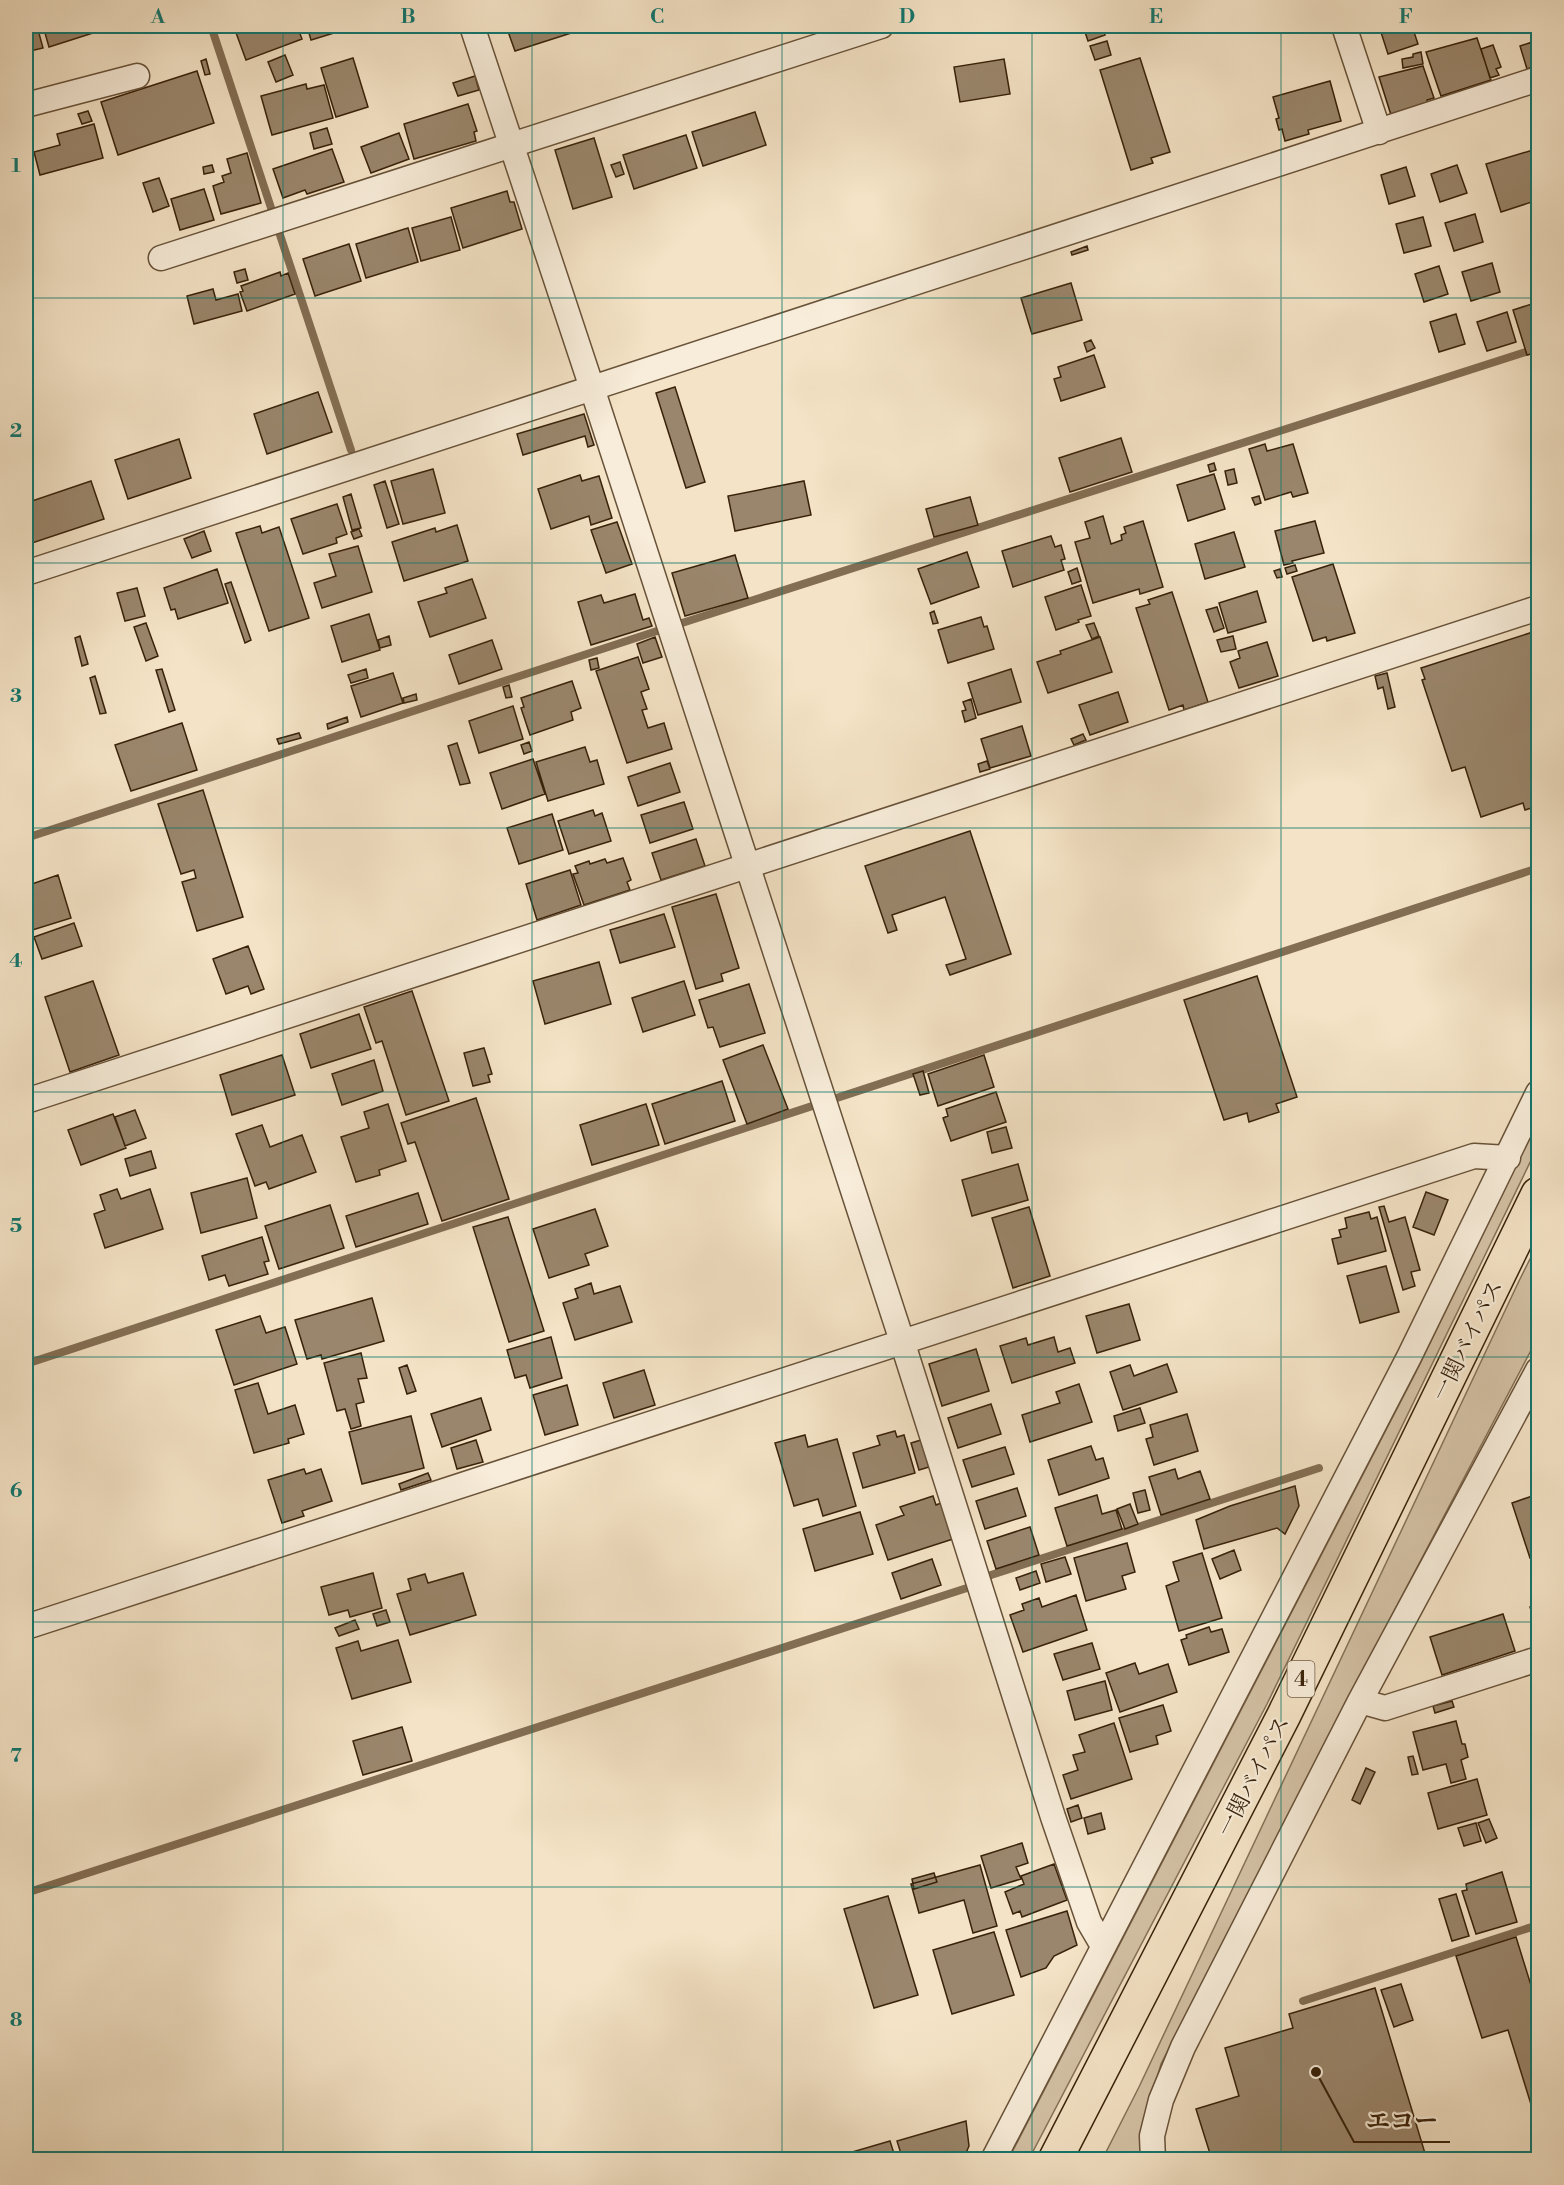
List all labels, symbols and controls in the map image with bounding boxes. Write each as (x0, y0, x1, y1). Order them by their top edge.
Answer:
text: A (150, 5, 166, 30)
text: B (400, 5, 416, 30)
text: C (650, 5, 664, 30)
text: D (899, 5, 915, 30)
text: E (1149, 5, 1163, 30)
text: F (1399, 5, 1413, 30)
text: 1 (11, 154, 21, 179)
text: 2 (10, 419, 22, 444)
text: 3 (10, 684, 22, 709)
text: 4 (9, 949, 23, 974)
text: 5 (10, 1214, 22, 1239)
street label: 一関バイパス (1427, 1276, 1509, 1406)
text: 6 (10, 1479, 23, 1504)
road number: 4 (1288, 1661, 1314, 1697)
street label: 一関バイパス (1212, 1712, 1296, 1841)
text: 7 (10, 1744, 22, 1769)
text: 8 (10, 2008, 23, 2033)
callout: エコー (1354, 2100, 1450, 2142)
text: エコー (1366, 2107, 1438, 2137)

